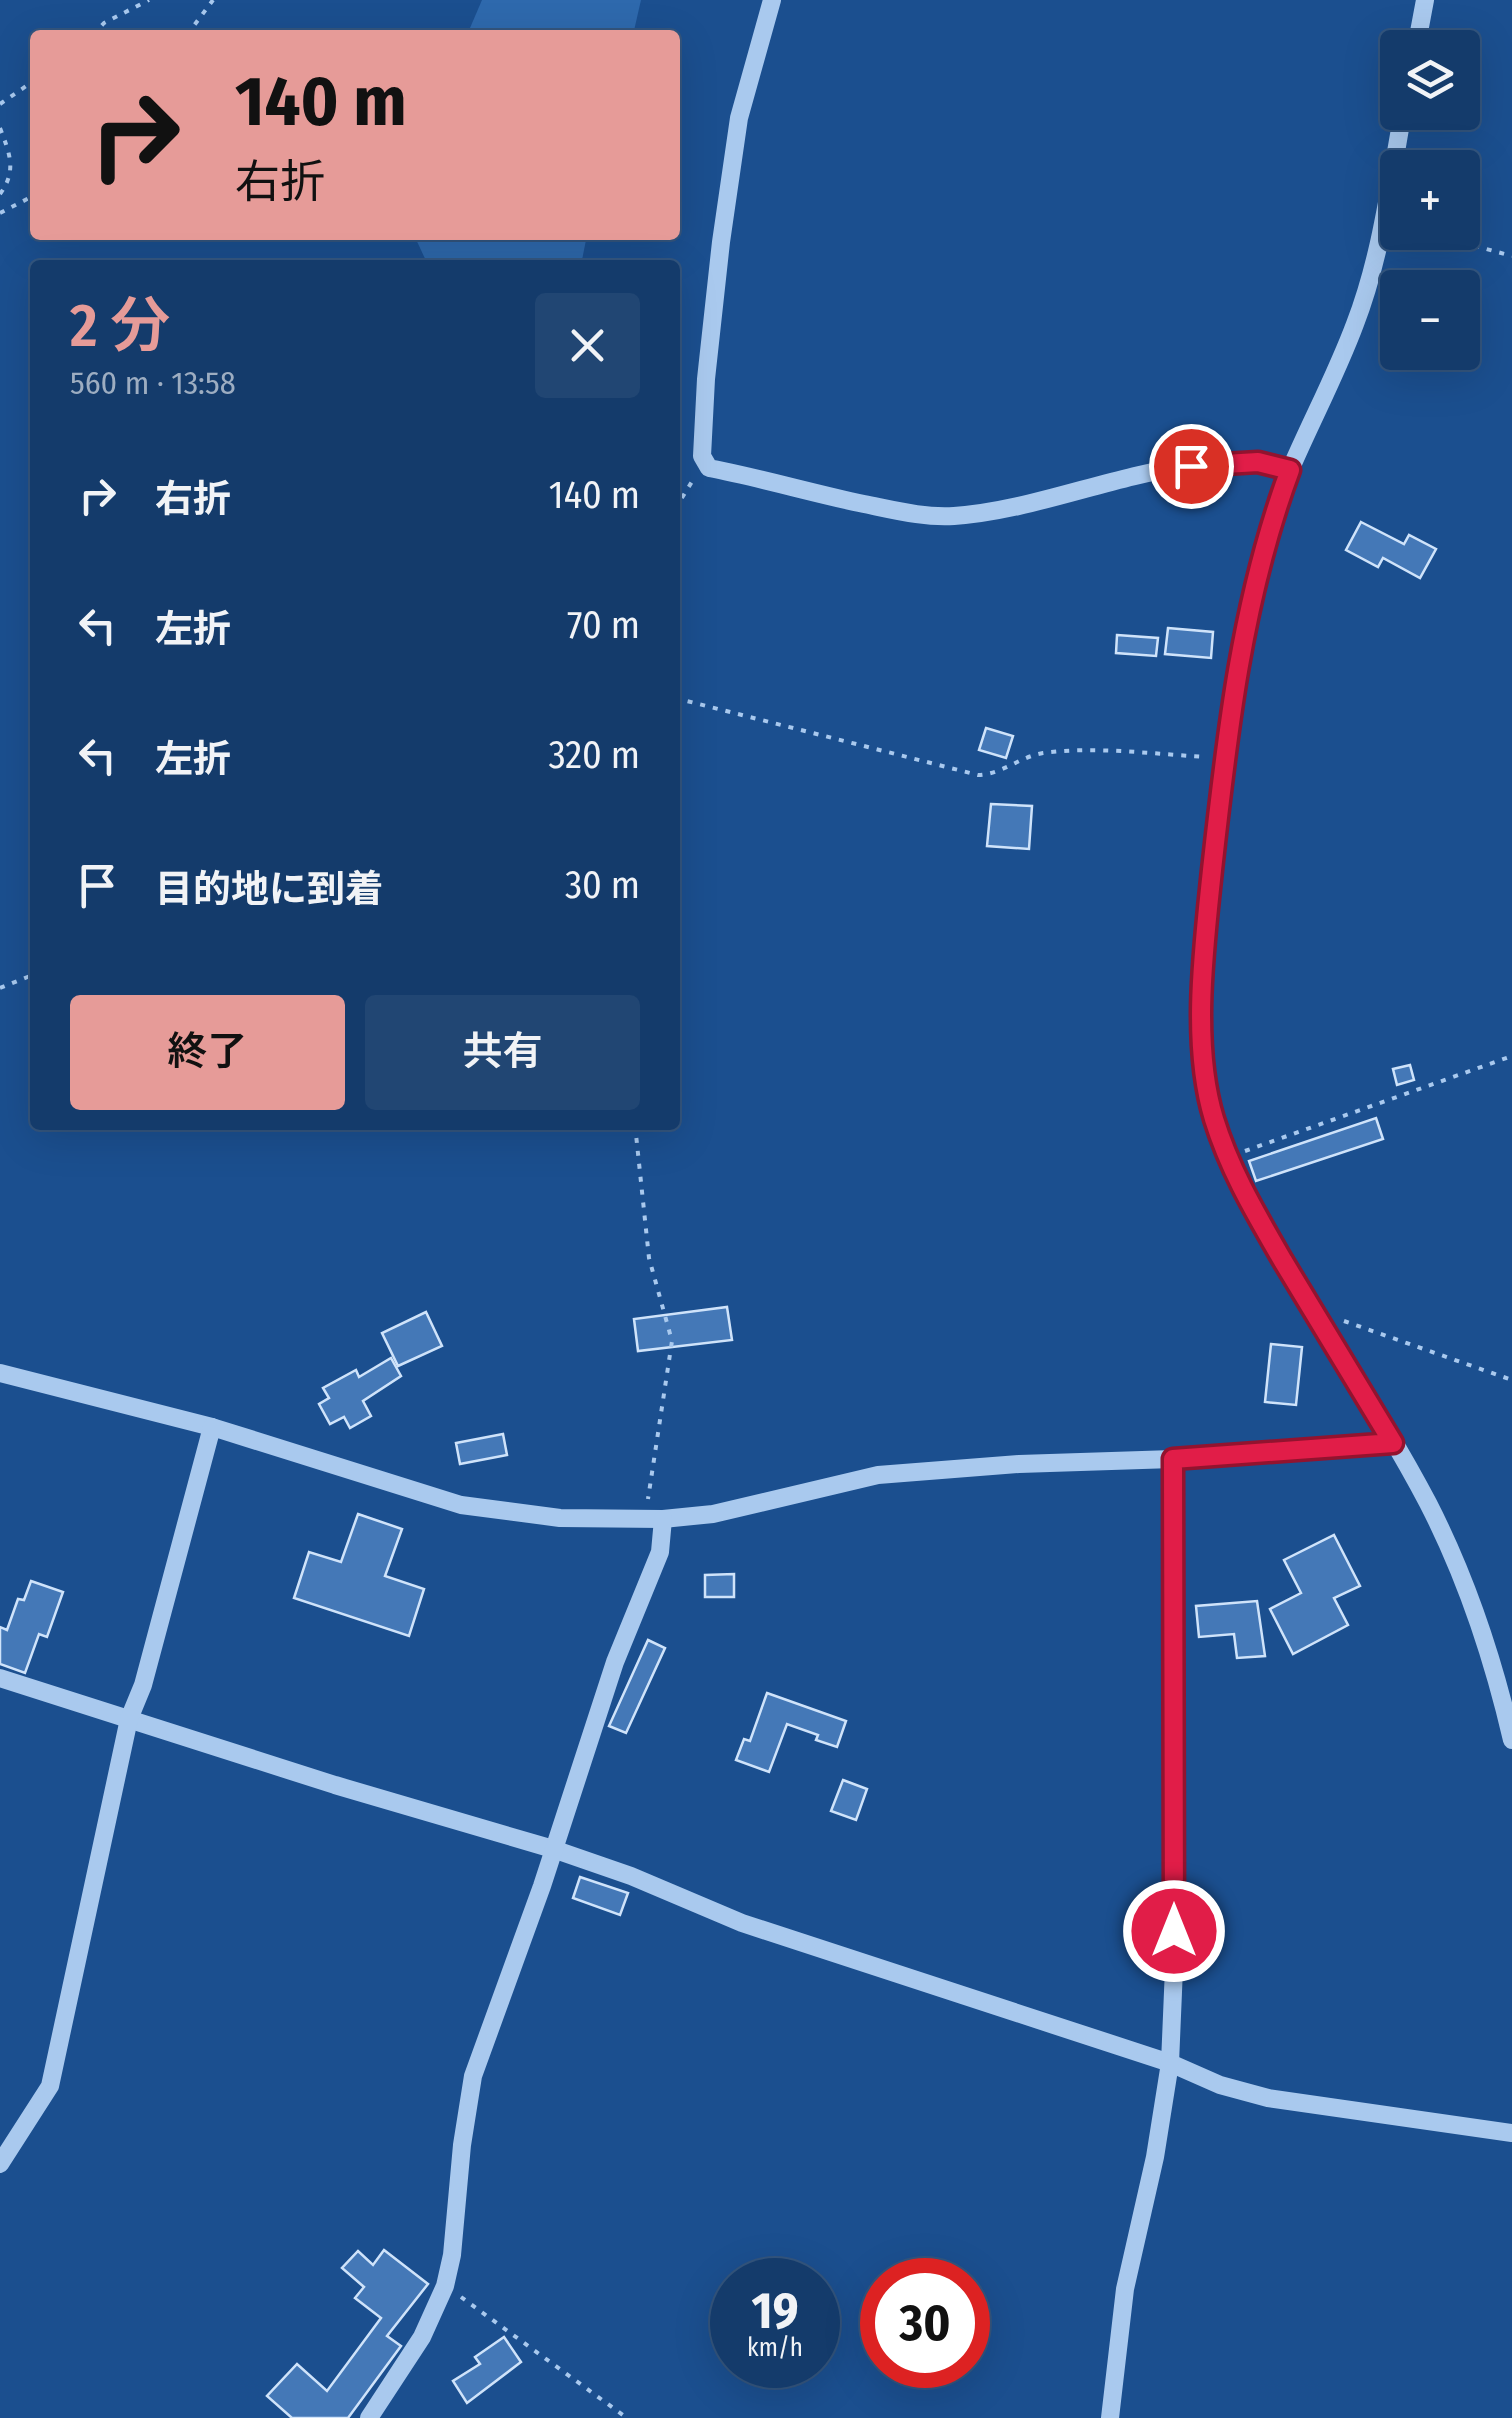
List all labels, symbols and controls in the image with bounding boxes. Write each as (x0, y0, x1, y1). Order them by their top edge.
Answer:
map controls (1380, 30, 1480, 370)
button: layers (1380, 30, 1480, 130)
text: 140 m (235, 60, 407, 144)
icon: right (70, 70, 200, 200)
button: + (1380, 150, 1480, 250)
text: 右折 (235, 155, 325, 209)
button: − (1380, 270, 1480, 370)
text: 2 分 (70, 290, 170, 362)
button: close (535, 293, 640, 398)
text: 560 m · 13:58 (70, 364, 236, 402)
pin (1149, 424, 1234, 509)
icon: arrive (1164, 439, 1219, 494)
icon: right (70, 468, 125, 523)
text: 140 m (549, 472, 640, 518)
text: 右折 (155, 476, 231, 522)
icon: left (70, 598, 125, 653)
text: 70 m (567, 602, 640, 648)
text: 左折 (155, 606, 231, 652)
icon: left (70, 728, 125, 783)
text: 320 m (548, 732, 640, 778)
text: 左折 (155, 736, 231, 782)
icon: arrive (70, 858, 125, 913)
text: 30 m (565, 862, 640, 908)
text: 目的地に到着 (155, 866, 383, 912)
button: 終了 (70, 995, 345, 1110)
button: 共有 (365, 995, 640, 1110)
position arrow (1122, 1879, 1226, 1983)
speed limit sign: 30 (860, 2258, 990, 2388)
text: 19 (751, 2281, 798, 2341)
text: km/h (747, 2333, 803, 2363)

